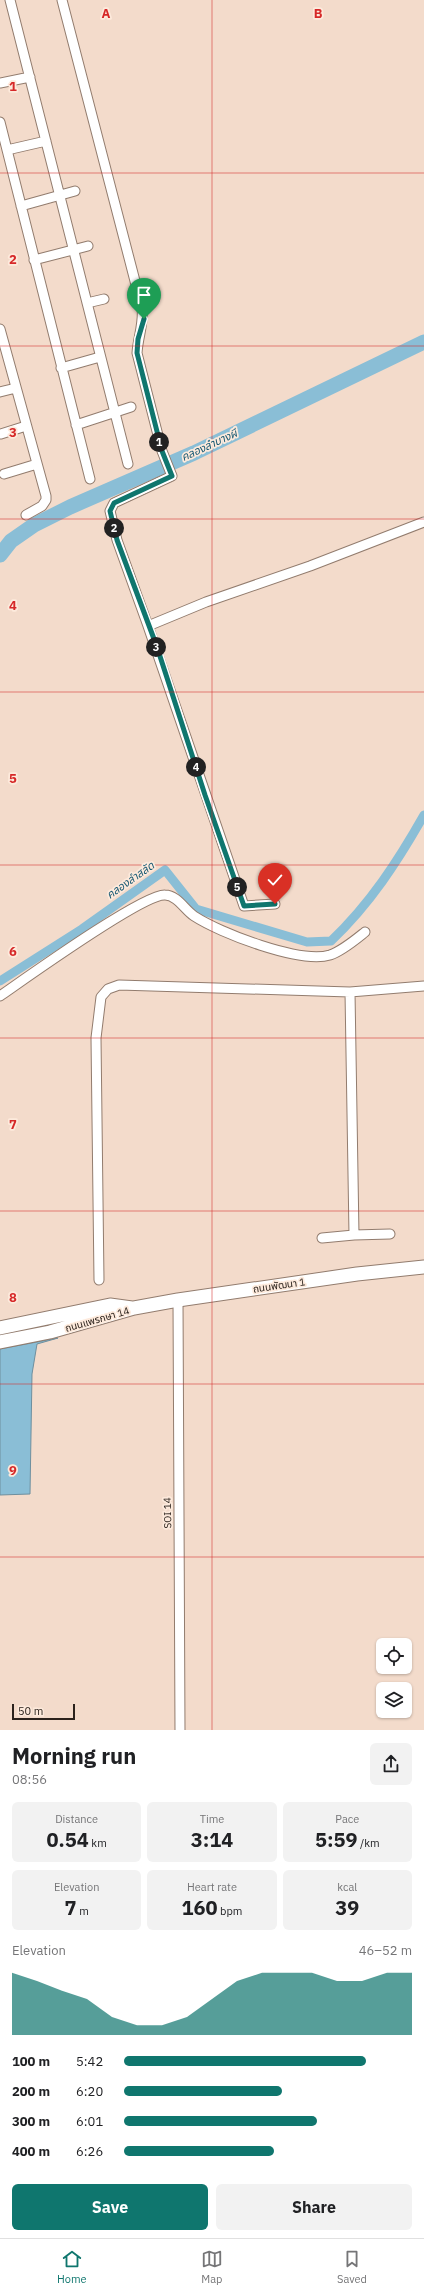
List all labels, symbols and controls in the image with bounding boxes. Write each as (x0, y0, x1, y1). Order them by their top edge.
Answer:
text: A (102, 5, 111, 22)
text: B (314, 5, 323, 22)
text: 1 (9, 78, 17, 95)
text: 2 (9, 251, 17, 268)
pin (127, 278, 161, 319)
icon: arrive (133, 284, 155, 306)
text: 3 (9, 424, 17, 441)
water label: คลองลำบางผี (179, 425, 241, 464)
pin: 1 (149, 432, 169, 452)
text: 1 (156, 435, 162, 449)
pin: 2 (104, 518, 124, 538)
text: 2 (111, 521, 117, 535)
text: 4 (9, 597, 17, 614)
pin: 3 (146, 637, 166, 657)
text: 3 (153, 640, 159, 654)
pin: 4 (186, 757, 206, 777)
text: 4 (193, 760, 199, 774)
text: 5 (9, 770, 17, 787)
water label: คลองลำสลัด (103, 858, 158, 902)
pin (258, 863, 292, 904)
icon: check (264, 869, 286, 891)
pin: 5 (227, 877, 247, 897)
text: 5 (234, 880, 240, 894)
text: 6 (9, 943, 17, 960)
text: 7 (9, 1116, 17, 1133)
street label: ถนนพัฒนา 1 (252, 1275, 306, 1296)
text: 8 (9, 1289, 17, 1306)
street label: ถนนแพรกษา 14 (63, 1304, 131, 1335)
text: 9 (9, 1462, 17, 1479)
street label: SOI 14 (161, 1497, 174, 1529)
map controls (376, 1638, 412, 1718)
button: locate (376, 1638, 412, 1674)
button: layers (376, 1682, 412, 1718)
scale bar (12, 1702, 75, 1721)
text: 50 m (18, 1704, 43, 1718)
text: Morning run (12, 1741, 136, 1770)
button: share (370, 1743, 412, 1785)
text: 08:56 (12, 1771, 47, 1788)
text: Distance (55, 1812, 98, 1826)
text: Time (200, 1812, 224, 1826)
text: Pace (335, 1812, 359, 1826)
text: 0.54 (47, 1826, 89, 1853)
text: 3:14 (191, 1826, 233, 1853)
text: 5:59 (315, 1826, 358, 1853)
text: km (89, 1836, 107, 1850)
text: /km (358, 1836, 380, 1850)
text: Elevation (54, 1880, 99, 1894)
text: Heart rate (187, 1880, 237, 1894)
text: kcal (337, 1880, 357, 1894)
text: 7 (65, 1894, 77, 1921)
text: 160 (182, 1894, 218, 1921)
text: 39 (335, 1894, 359, 1921)
text: m (77, 1904, 89, 1918)
text: bpm (218, 1904, 242, 1918)
text: Elevation (12, 1942, 66, 1959)
text: 46–52 m (359, 1942, 412, 1959)
text: 100 m (12, 2053, 50, 2070)
text: 5:42 (76, 2053, 103, 2070)
text: 200 m (12, 2083, 50, 2100)
text: 6:20 (76, 2083, 103, 2100)
text: 300 m (12, 2113, 50, 2130)
text: 6:01 (76, 2113, 103, 2130)
text: 400 m (12, 2143, 50, 2160)
text: 6:26 (76, 2143, 103, 2160)
button: Save (12, 2184, 208, 2230)
button: Share (216, 2184, 412, 2230)
tab: Home (57, 2248, 87, 2286)
tab: Map (201, 2248, 223, 2286)
tab: Saved (337, 2248, 367, 2286)

